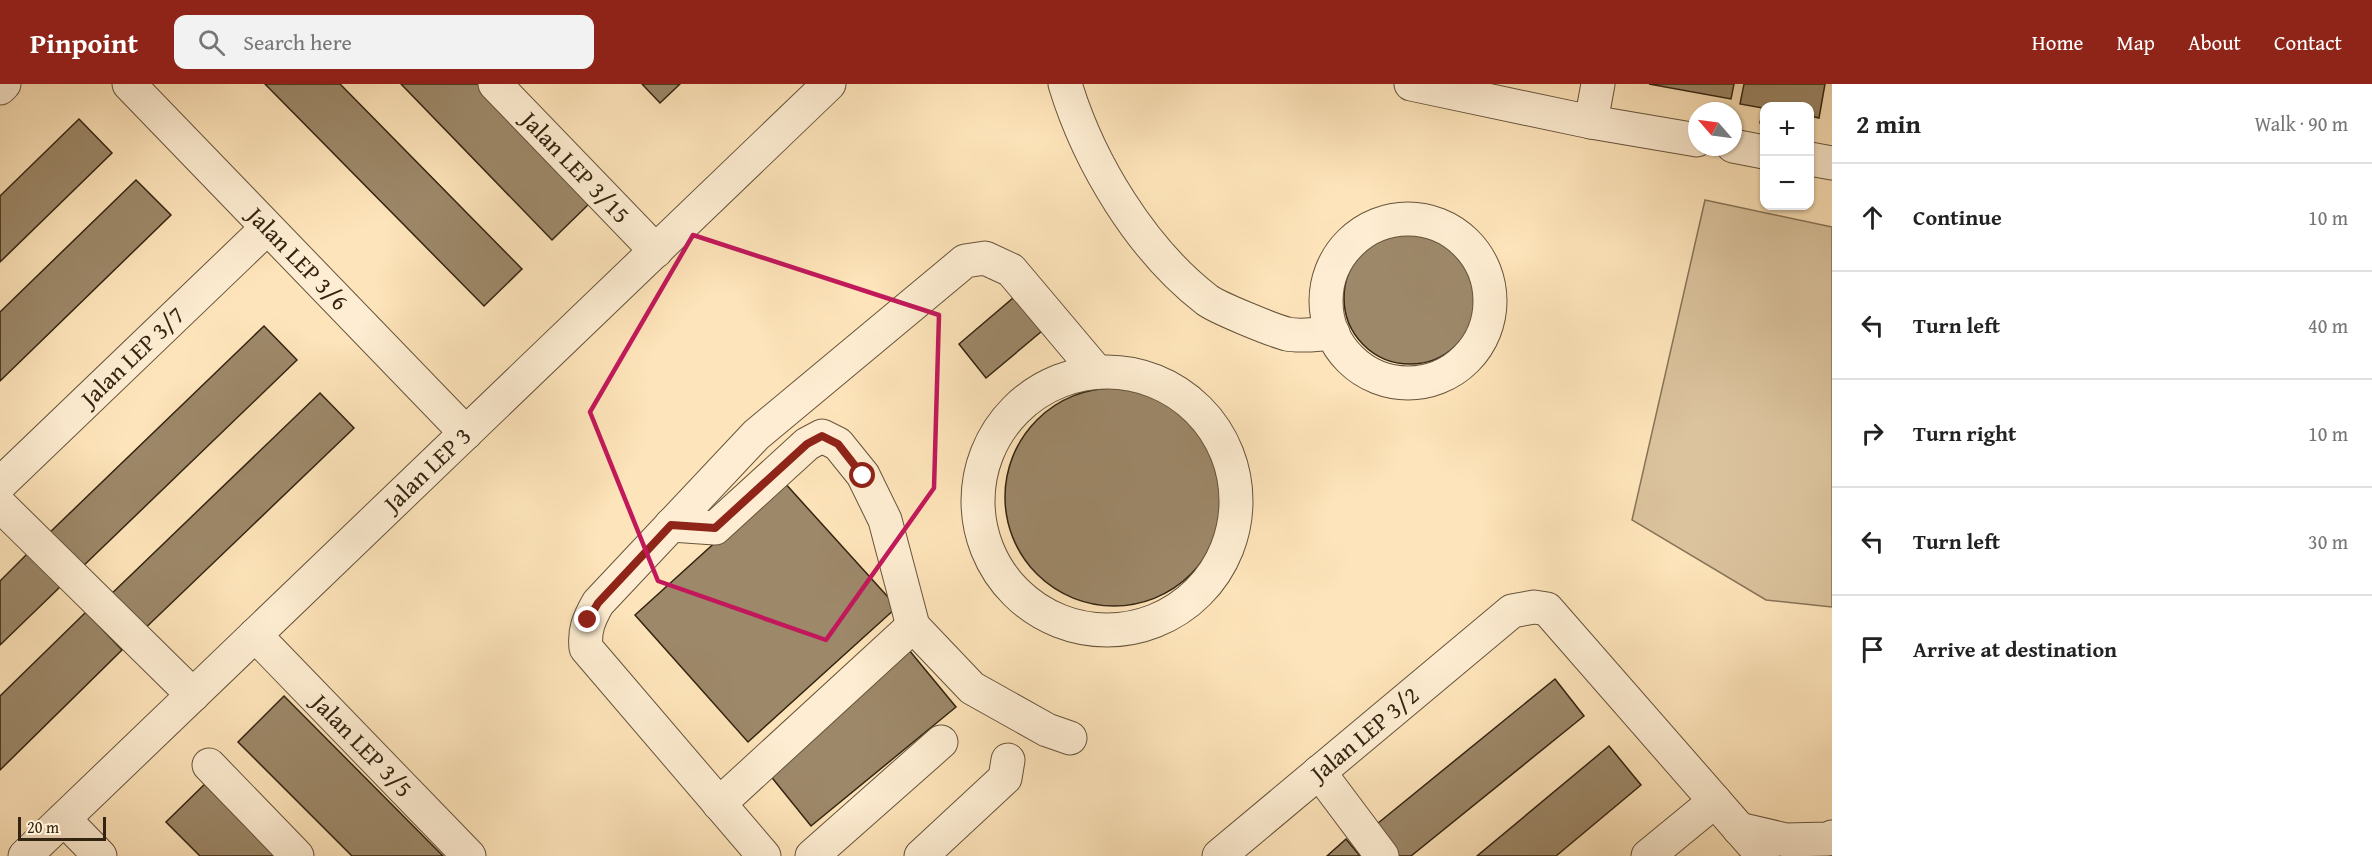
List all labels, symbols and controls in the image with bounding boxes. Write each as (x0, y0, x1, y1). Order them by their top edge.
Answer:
search box (174, 15, 594, 69)
text: Pinpoint (30, 22, 138, 63)
icon: search (195, 26, 228, 59)
text: Search here (243, 26, 352, 58)
text: Home (2032, 27, 2083, 58)
text: Map (2116, 27, 2155, 58)
text: About (2188, 27, 2241, 58)
text: Contact (2274, 27, 2342, 58)
street label: Jalan LEP 3/15 (511, 101, 638, 231)
north arrow (1688, 102, 1742, 156)
map controls (1760, 102, 1814, 210)
button: + (1760, 102, 1814, 156)
text: 2 min (1856, 104, 1921, 143)
text: Walk · 90 m (2254, 109, 2348, 138)
button: − (1760, 156, 1814, 210)
street label: Jalan LEP 3/6 (238, 197, 357, 318)
icon: ahead (1856, 201, 1889, 234)
text: Continue (1913, 201, 2002, 233)
text: 10 m (2308, 203, 2348, 232)
street label: Jalan LEP 3/7 (70, 298, 192, 417)
icon: left (1856, 309, 1889, 342)
text: Turn left (1913, 309, 2000, 341)
text: 40 m (2308, 311, 2348, 340)
icon: right (1856, 417, 1889, 450)
text: Turn right (1913, 417, 2016, 449)
street label: Jalan LEP 3 (373, 419, 479, 522)
text: 10 m (2308, 419, 2348, 448)
route start (849, 462, 875, 488)
icon: left (1856, 525, 1889, 558)
text: Turn left (1913, 525, 2000, 557)
text: 30 m (2308, 527, 2348, 556)
route end (574, 606, 600, 632)
icon: arrive (1856, 633, 1889, 666)
text: Arrive at destination (1913, 633, 2117, 665)
street label: Jalan LEP 3/2 (1300, 678, 1426, 792)
street label: Jalan LEP 3/5 (302, 683, 421, 805)
scale bar (18, 814, 106, 842)
text: 20 m (27, 815, 59, 839)

